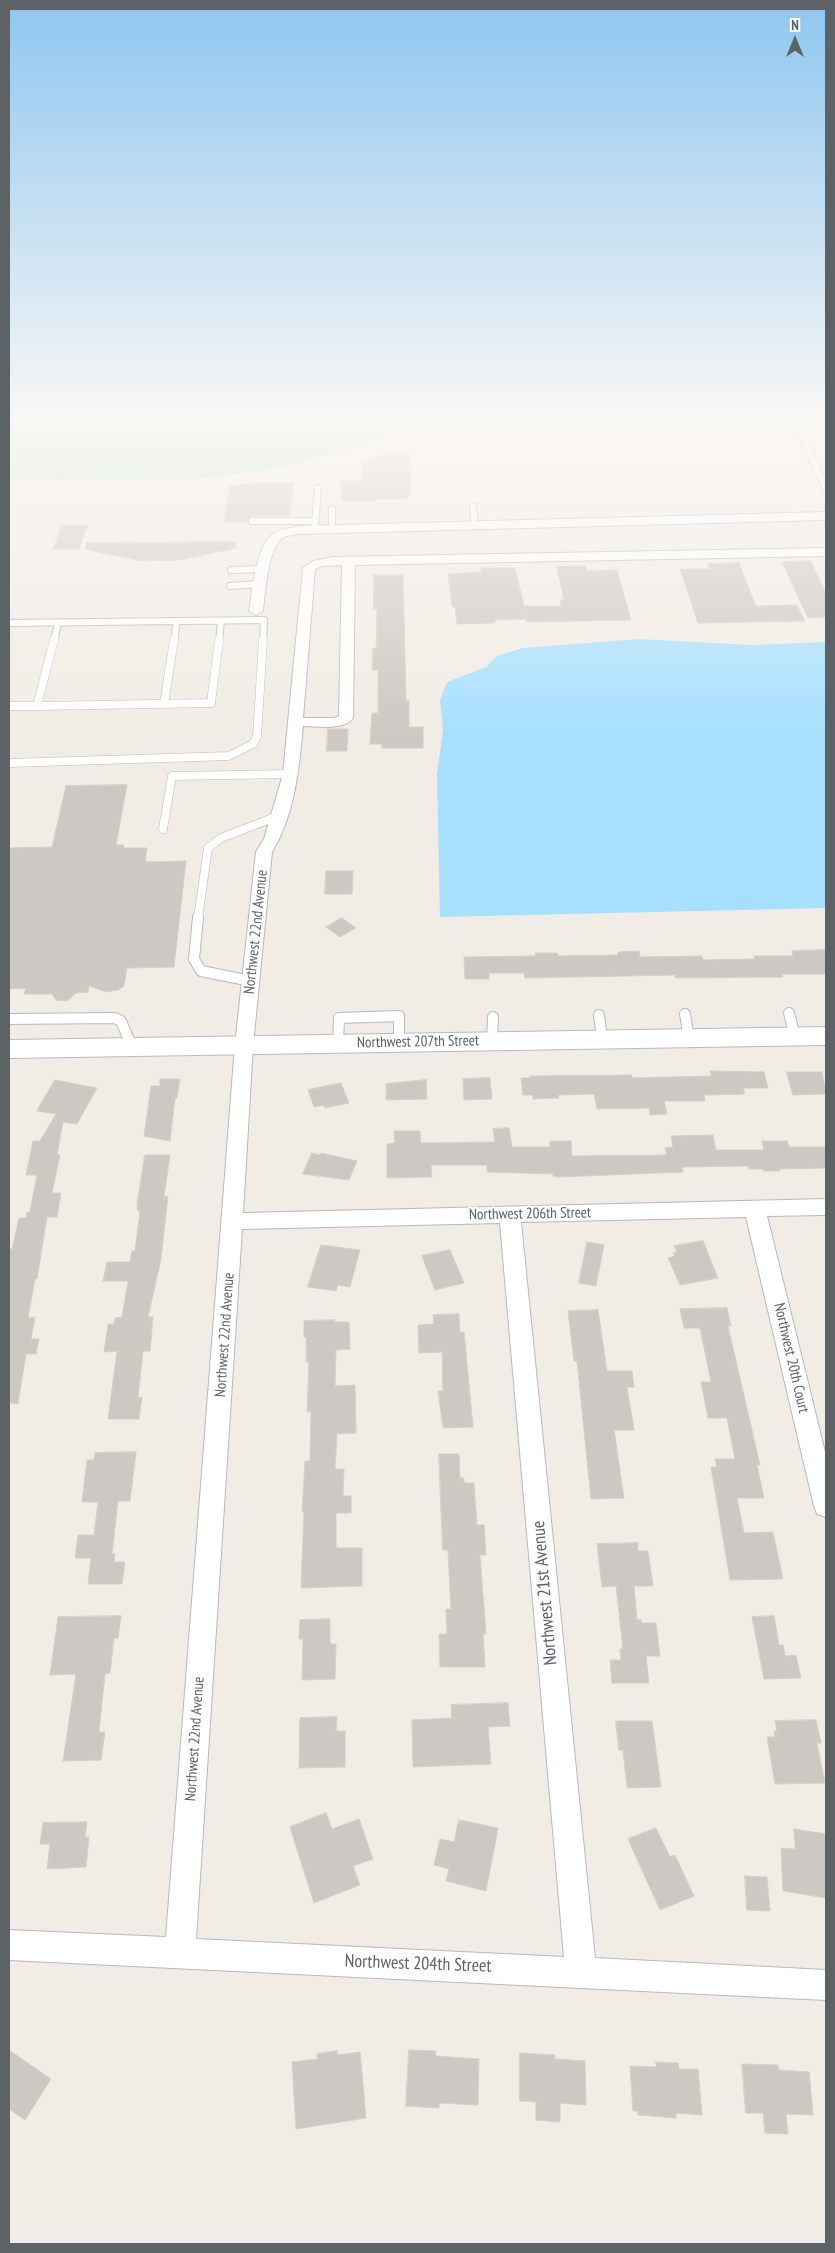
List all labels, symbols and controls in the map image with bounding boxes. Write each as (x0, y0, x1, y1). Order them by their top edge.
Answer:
north arrow (770, 15, 820, 65)
text: N (791, 16, 799, 34)
street label: Northwest 22nd Avenue (241, 869, 271, 995)
street label: Northwest 207th Street (357, 1032, 479, 1052)
street label: Northwest 206th Street (469, 1204, 591, 1224)
street label: Northwest 22nd Avenue (212, 1272, 238, 1398)
street label: Northwest 20th Court (770, 1301, 812, 1415)
street label: Northwest 21st Avenue (528, 1520, 562, 1666)
street label: Northwest 22nd Avenue (182, 1676, 208, 1802)
street label: Northwest 204th Street (344, 1951, 492, 1977)

